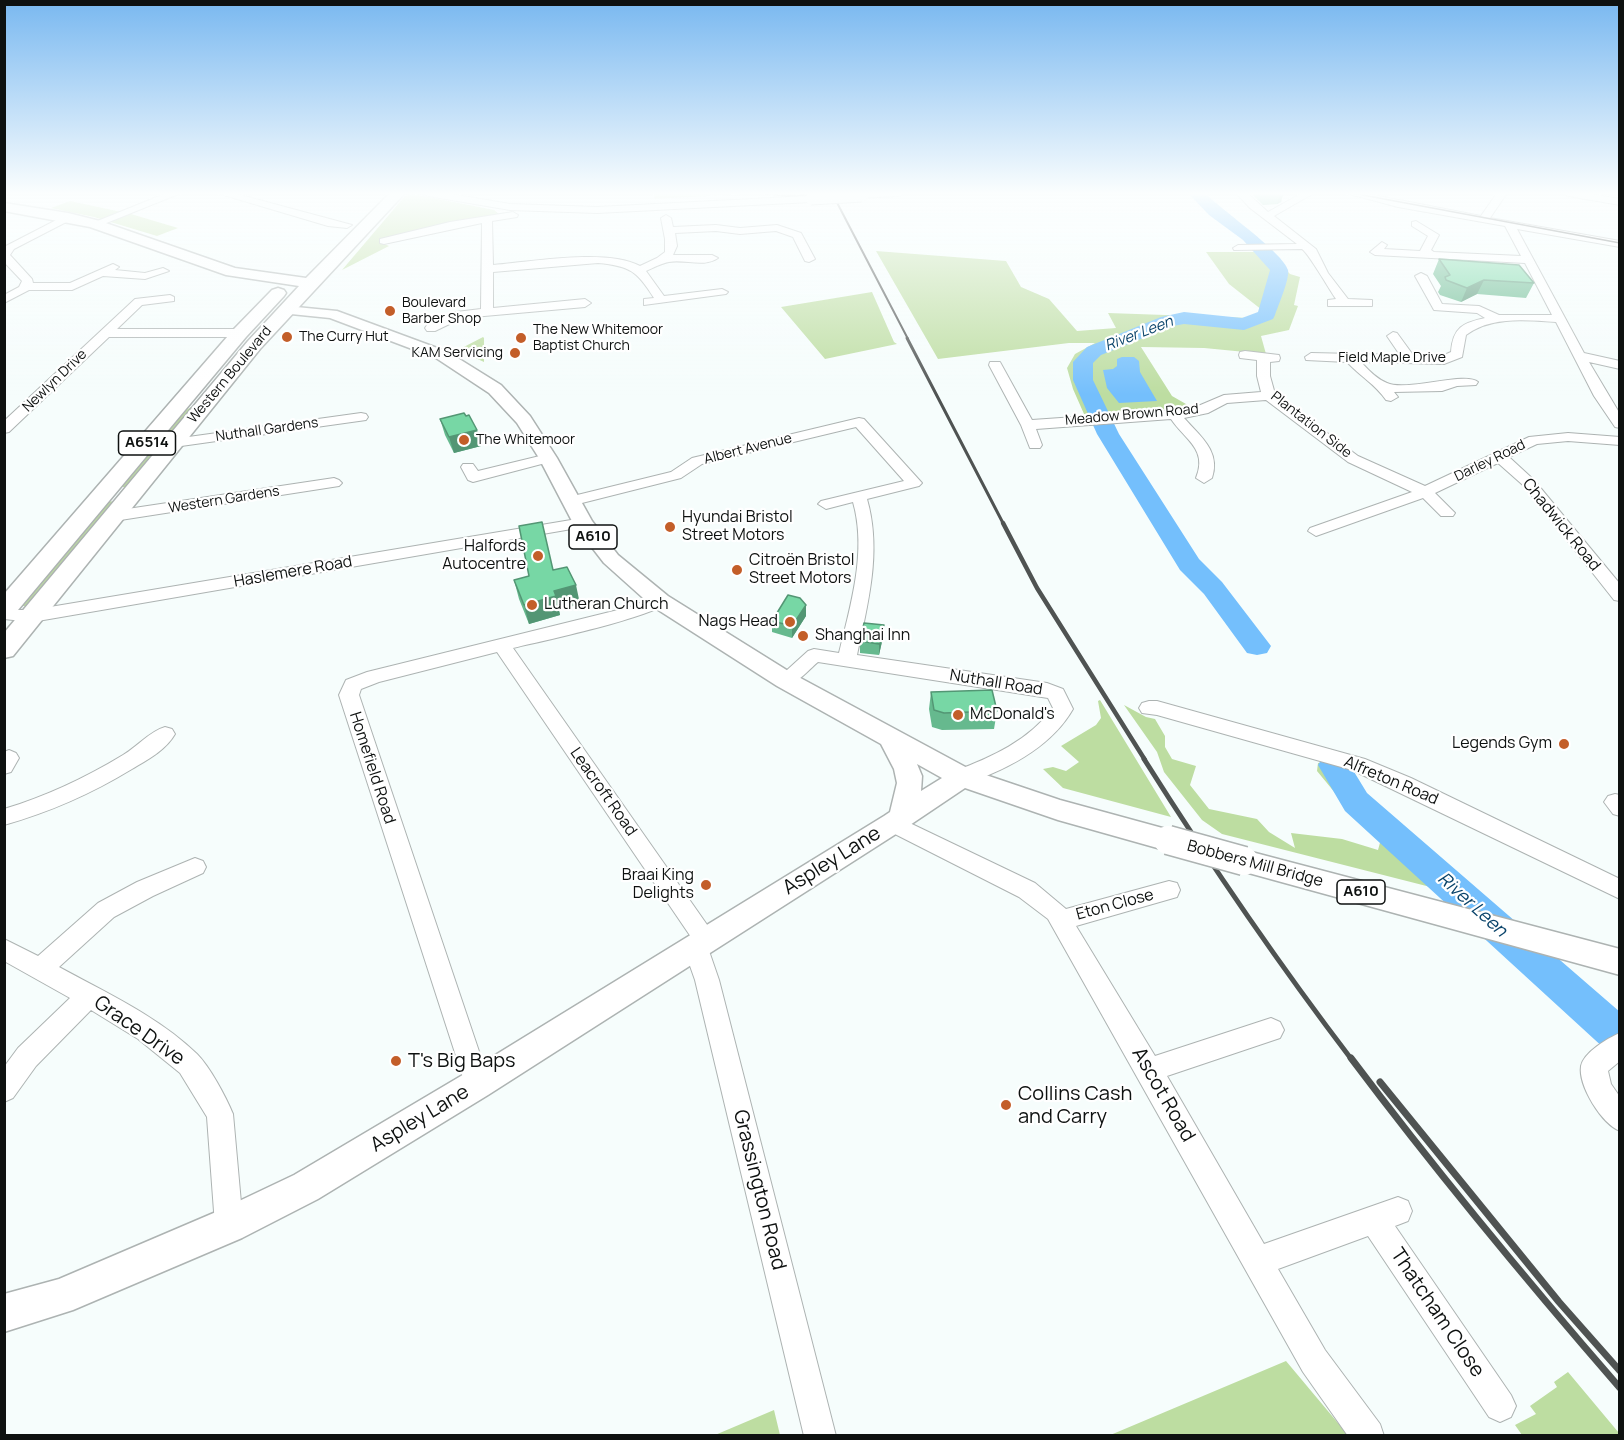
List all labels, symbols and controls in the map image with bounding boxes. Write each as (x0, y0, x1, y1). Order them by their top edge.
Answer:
place label: Boulevard Barber Shop (402, 295, 481, 328)
marker: Boulevard Barber Shop (383, 304, 397, 318)
water label: River Leen (1102, 313, 1176, 355)
place label: The New Whitemoor Baptist Church (533, 322, 663, 354)
street label: Western Boulevard (185, 323, 275, 427)
place label: The Curry Hut (299, 329, 389, 345)
marker: The Curry Hut (280, 330, 294, 344)
marker: The New Whitemoor Baptist Church (514, 331, 528, 345)
place label: KAM Servicing (412, 345, 503, 361)
street label: Newlyn Drive (19, 346, 91, 416)
marker: KAM Servicing (508, 346, 522, 360)
street label: Field Maple Drive (1338, 350, 1446, 366)
street label: Plantation Side (1267, 388, 1355, 462)
street label: Meadow Brown Road (1065, 401, 1199, 429)
street label: Nuthall Gardens (215, 414, 319, 446)
street label: Albert Avenue (702, 430, 794, 468)
road number: A6514 (118, 431, 176, 455)
place label: The Whitemoor (476, 432, 575, 448)
marker: The Whitemoor (457, 433, 471, 447)
street label: Darley Road (1452, 437, 1528, 485)
street label: Chadwick Road (1518, 475, 1604, 575)
street label: Western Gardens (167, 483, 281, 517)
place label: Hyundai Bristol Street Motors (682, 508, 793, 546)
marker: Hyundai Bristol Street Motors (663, 520, 677, 534)
road number: A610 (569, 525, 617, 549)
place label: Halfords Autocentre (442, 537, 526, 575)
marker: Halfords Autocentre (531, 549, 545, 563)
place label: Citroën Bristol Street Motors (749, 551, 854, 589)
street label: Haslemere Road (232, 552, 354, 592)
marker: Citroën Bristol Street Motors (730, 563, 744, 577)
place label: Lutheran Church (544, 595, 668, 615)
marker: Lutheran Church (525, 598, 539, 612)
place label: Nags Head (699, 612, 778, 632)
marker: Nags Head (783, 615, 797, 629)
place label: Shanghai Inn (815, 626, 910, 646)
marker: Shanghai Inn (796, 629, 810, 643)
street label: Nuthall Road (948, 666, 1044, 700)
place label: McDonald's (970, 705, 1055, 725)
marker: McDonald's (951, 708, 965, 722)
street label: Homefield Road (345, 710, 399, 826)
place label: Legends Gym (1452, 734, 1552, 754)
marker: Legends Gym (1557, 737, 1571, 751)
street label: Leacroft Road (565, 744, 641, 840)
street label: Alfreton Road (1341, 752, 1441, 810)
street label: Aspley Lane (779, 822, 885, 900)
street label: Bobbers Mill Bridge (1185, 837, 1325, 891)
place label: Braai King Delights (622, 866, 694, 904)
water label: River Leen (1433, 868, 1511, 942)
marker: Braai King Delights (699, 878, 713, 892)
road number: A610 (1337, 880, 1385, 904)
street label: Eton Close (1074, 885, 1156, 925)
street label: Grace Drive (89, 991, 189, 1071)
street label: Ascot Road (1126, 1043, 1200, 1147)
place label: T's Big Baps (408, 1049, 515, 1073)
marker: T's Big Baps (389, 1054, 403, 1068)
street label: Aspley Lane (366, 1080, 474, 1158)
place label: Collins Cash and Carry (1018, 1082, 1132, 1129)
marker: Collins Cash and Carry (999, 1098, 1013, 1112)
street label: Grassington Road (728, 1107, 790, 1273)
street label: Thatcham Close (1385, 1244, 1489, 1382)

